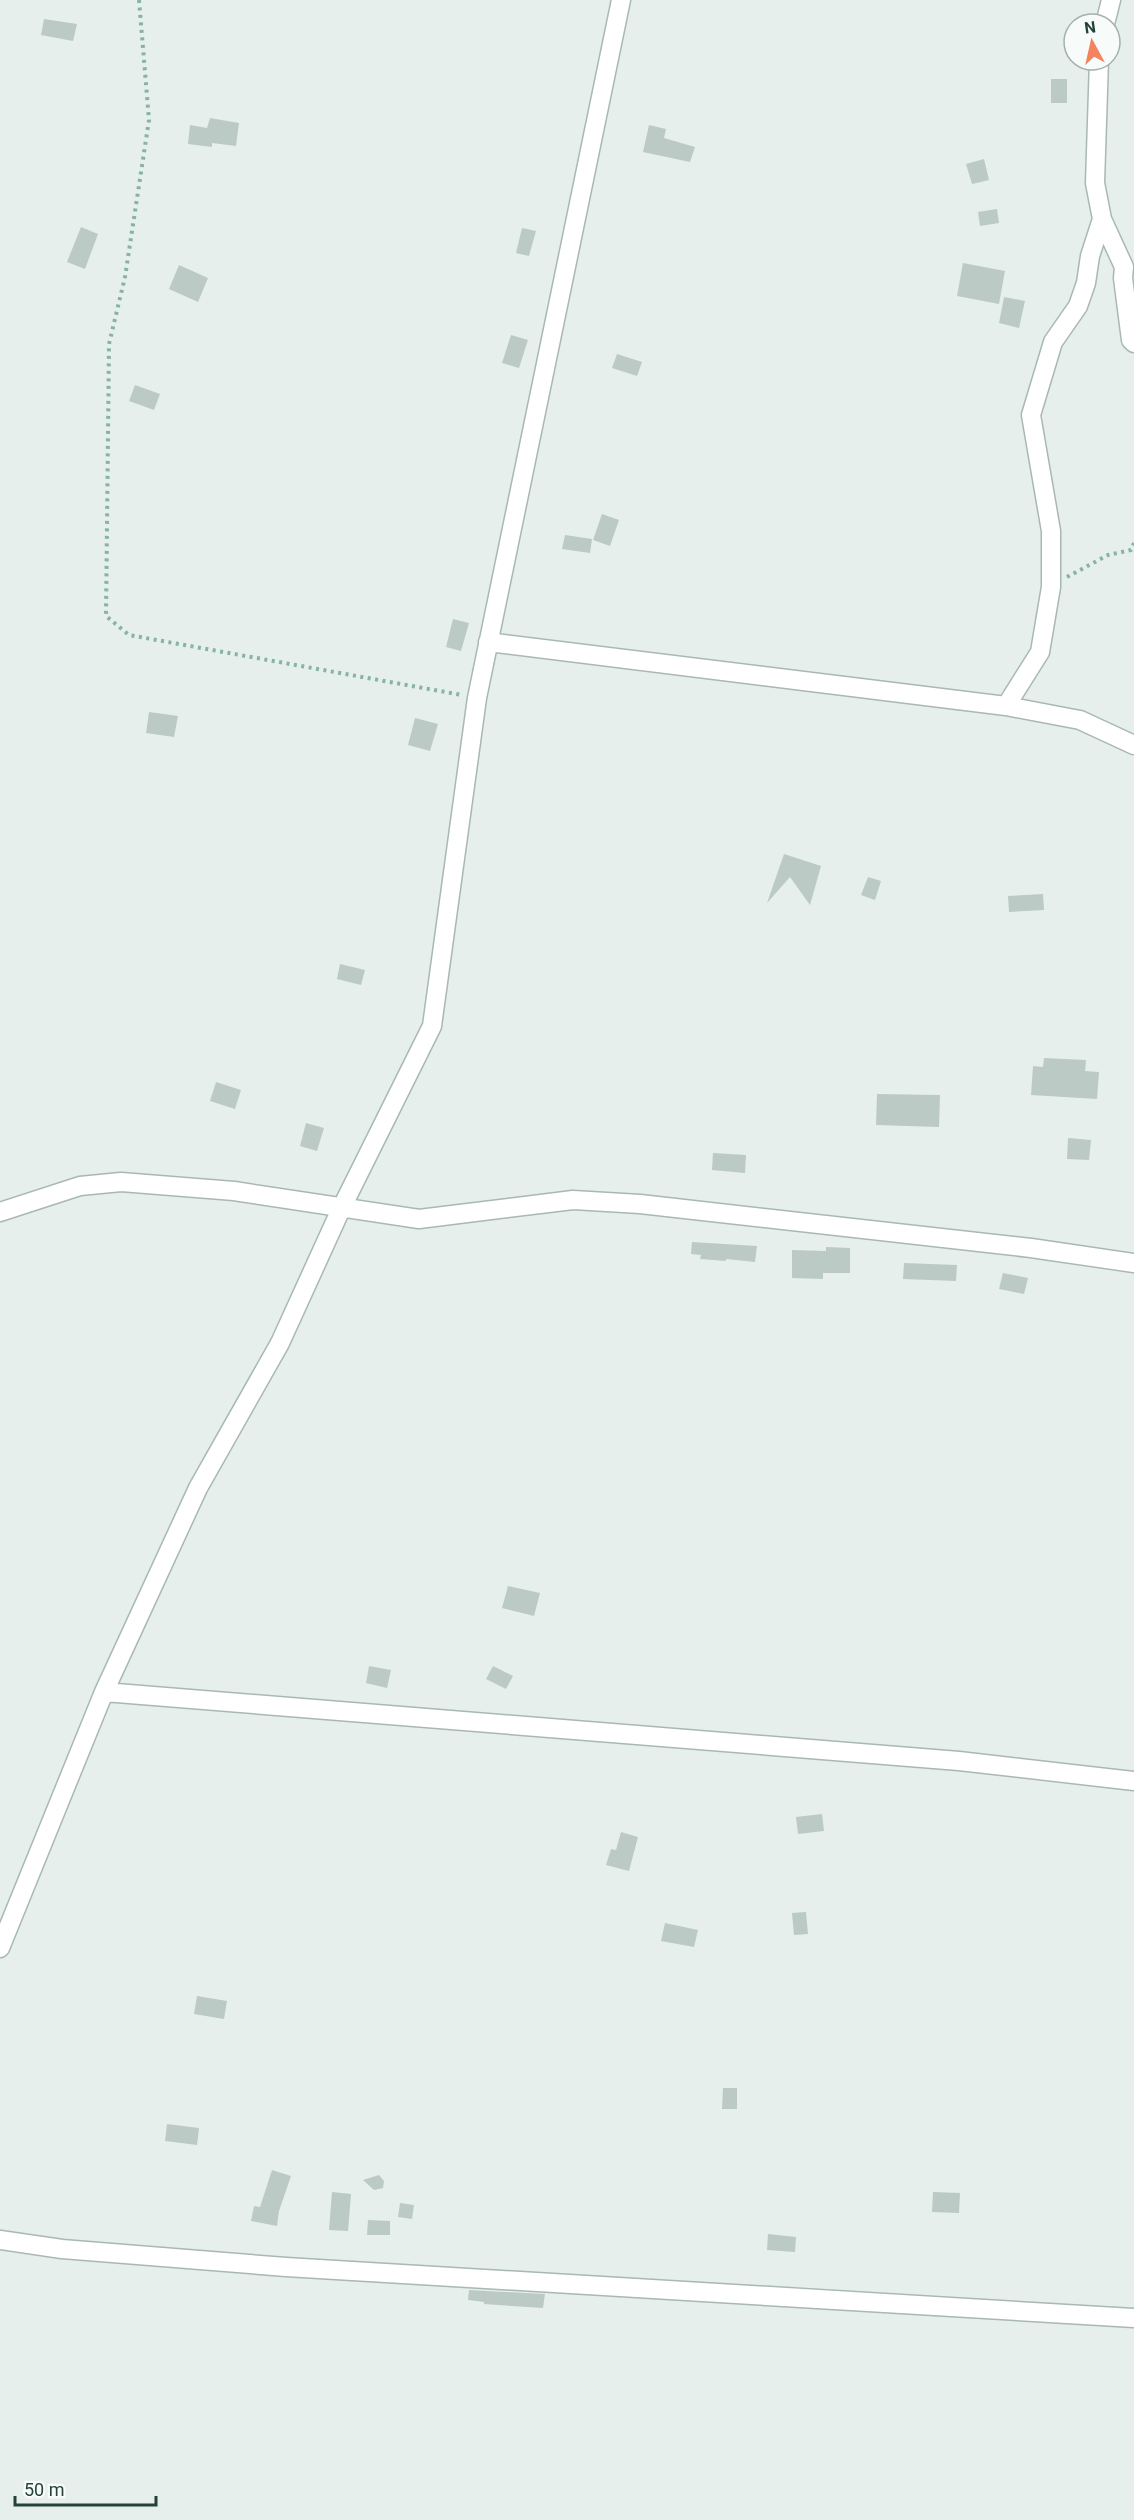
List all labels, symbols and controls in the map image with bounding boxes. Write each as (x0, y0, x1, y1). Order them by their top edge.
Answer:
north arrow (1062, 12, 1122, 72)
text: N (1083, 17, 1097, 38)
scale bar (15, 2469, 156, 2507)
text: 50 m (24, 2479, 64, 2500)

